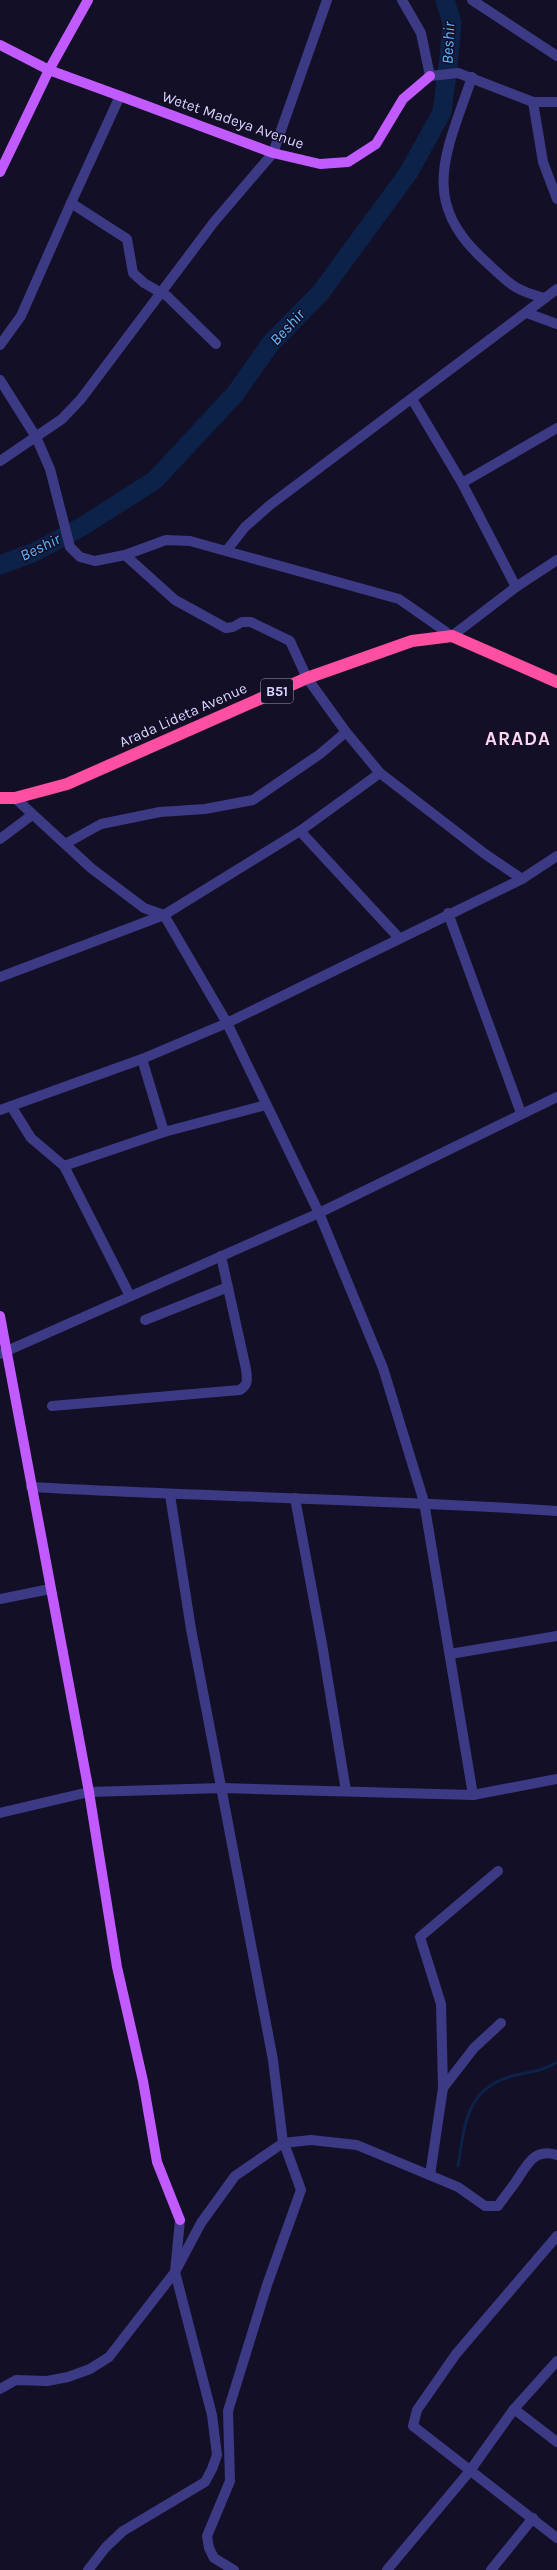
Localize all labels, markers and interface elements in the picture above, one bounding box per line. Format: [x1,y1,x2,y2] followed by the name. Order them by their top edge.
[437,21,459,65] water label: Beshir
[160,87,306,153] street label: Wetet Madeya Avenue
[266,305,309,349] water label: Beshir
[17,529,64,565] water label: Beshir
[116,679,250,751] street label: Arada Lideta Avenue
[261,679,293,703] road number: B51
[485,728,551,750] district label: ARADA

